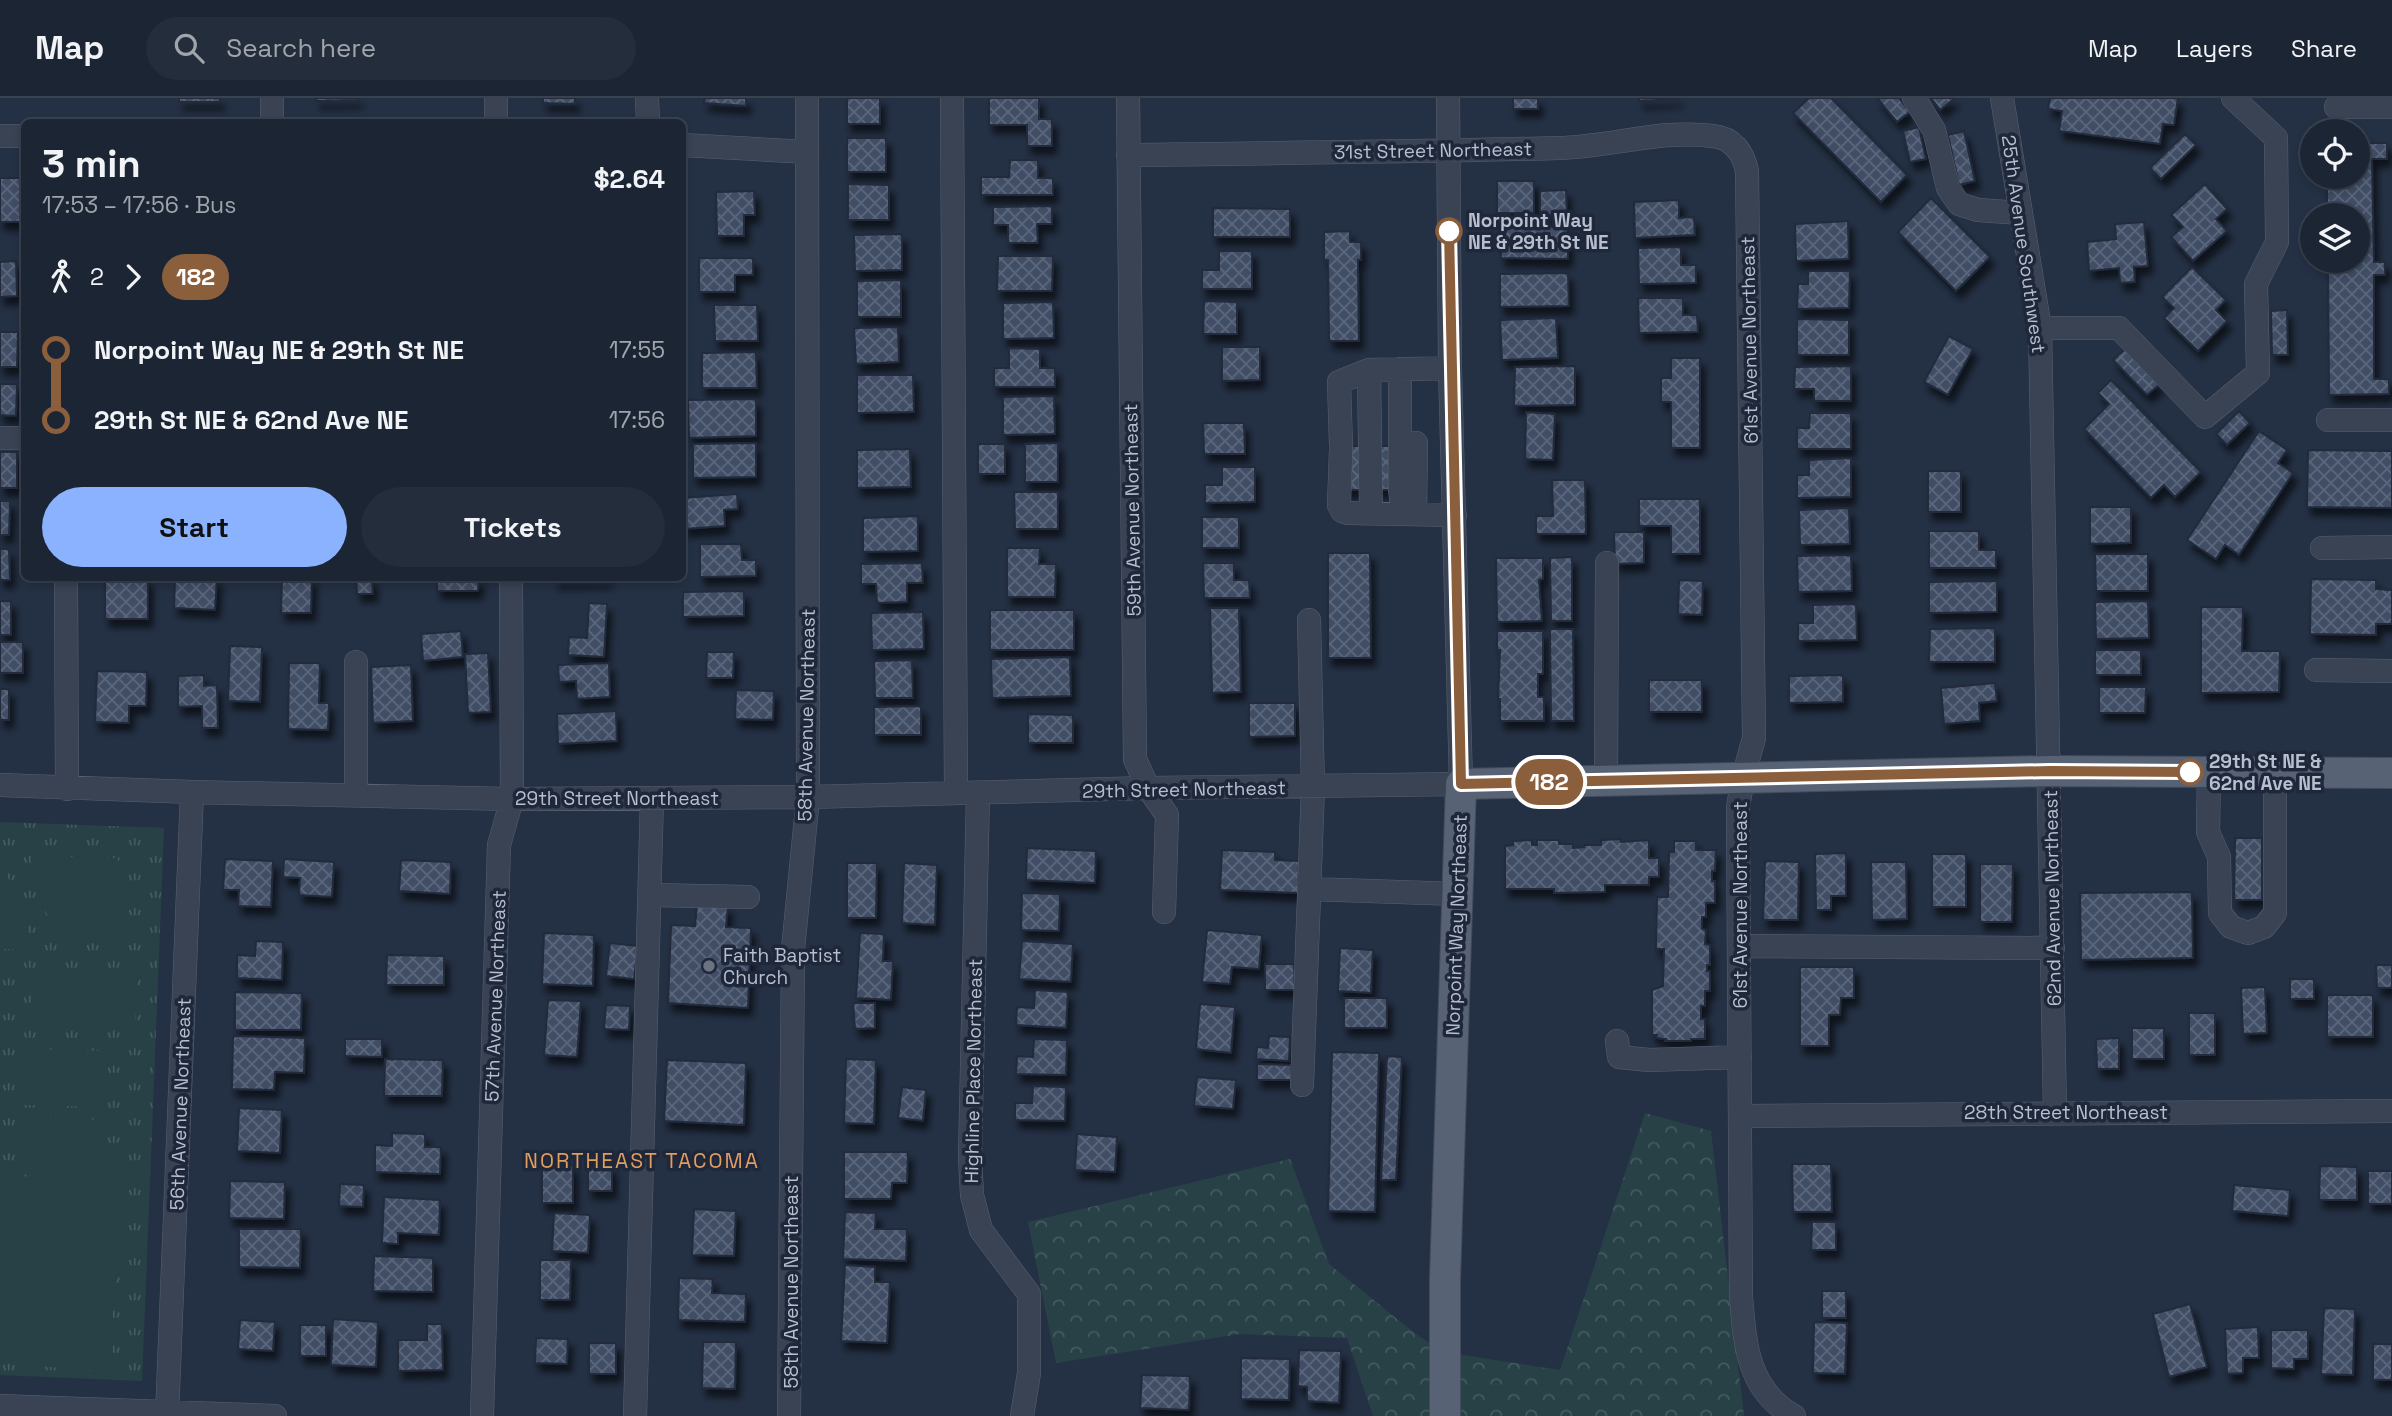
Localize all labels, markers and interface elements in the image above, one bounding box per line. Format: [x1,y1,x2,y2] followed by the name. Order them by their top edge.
[146,17,636,80] search box
[35,27,104,69] text: Map
[170,29,208,67] icon: search
[226,31,376,65] text: Search here
[2088,33,2138,64] text: Map
[2176,33,2253,64] text: Layers
[2291,33,2357,64] text: Share
[2300,119,2370,273] map controls
[2300,119,2370,189] button: locate
[1996,133,2051,355] street label: 25th Avenue Southwest
[1334,136,1532,165] street label: 31st Street Northeast
[42,140,141,188] text: 3 min
[594,162,665,196] text: $2.64
[42,190,236,220] text: 17:53 – 17:56 · Bus
[2300,203,2370,273] button: layers
[1468,208,1609,255] place label: Norpoint Way NE & 29th St NE
[1436,218,1462,244] marker: Norpoint Way NE & 29th St NE
[1735,236,1764,444] street label: 61st Avenue Northeast
[42,258,80,296] icon: walk
[114,258,152,296] icon: forward
[176,261,215,292] text: 182
[90,262,104,292] text: 2
[94,333,464,367] text: Norpoint Way NE & 29th St NE
[609,335,665,365] text: 17:55
[94,403,408,437] text: 29th St NE & 62nd Ave NE
[1118,404,1147,616] street label: 59th Avenue Northeast
[609,405,665,435] text: 17:56
[42,487,347,567] button: Start
[361,487,665,567] button: Tickets
[792,608,821,822] street label: 58th Avenue Northeast
[2209,749,2321,796] place label: 29th St NE & 62nd Ave NE
[1509,759,1589,805] line badge: 182
[2177,759,2203,785] marker: 29th St NE & 62nd Ave NE
[1529,766,1569,797] text: 182
[1082,775,1286,804] street label: 29th Street Northeast
[515,786,719,811] street label: 29th Street Northeast
[2038,790,2067,1006] street label: 62nd Avenue Northeast
[1728,801,1753,1009] street label: 61st Avenue Northeast
[1440,814,1473,1036] street label: Norpoint Way Northeast
[479,890,512,1102] street label: 57th Avenue Northeast
[723,943,841,990] place label: Faith Baptist Church
[701,958,717,974] marker: Faith Baptist Church
[959,958,988,1184] street label: Highline Place Northeast
[164,997,197,1211] street label: 56th Avenue Northeast
[1964,1100,2168,1125] street label: 28th Street Northeast
[524,1147,760,1174] district label: NORTHEAST TACOMA
[779,1176,804,1388] street label: 58th Avenue Northeast

